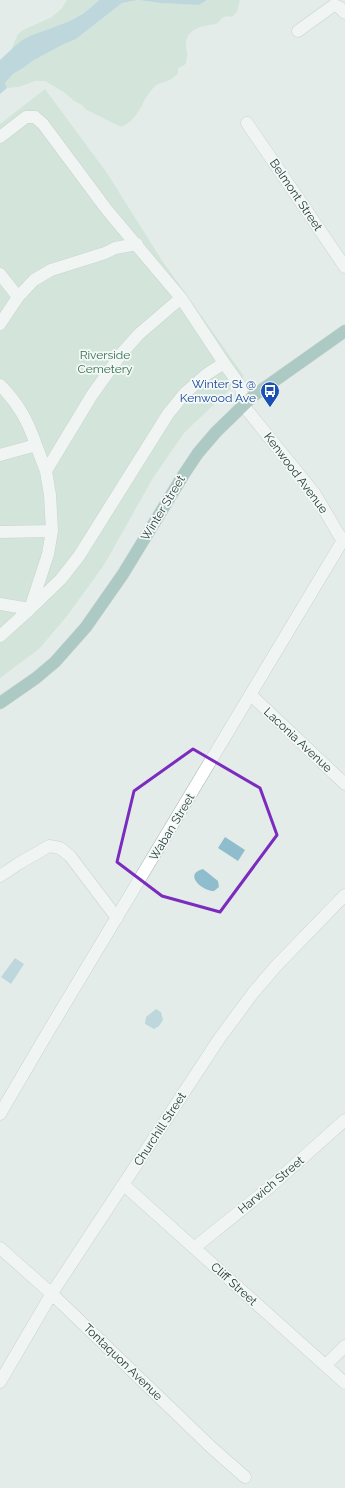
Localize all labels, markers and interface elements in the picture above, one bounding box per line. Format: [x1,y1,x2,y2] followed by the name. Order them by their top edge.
[267,156,325,234] street label: Belmont Street
[78,348,133,376] park label: Riverside Cemetery
[180,377,256,405] place label: Winter St @ Kenwood Ave
[259,380,281,408] bus stop icon: Winter St @ Kenwood Ave
[261,430,331,516] street label: Kenwood Avenue
[138,473,188,543] street label: Winter Street
[261,705,335,775] street label: Laconia Avenue
[146,791,198,863] street label: Waban Street
[131,1090,189,1168] street label: Churchill Street
[235,1153,307,1217] street label: Harwich Street
[208,1260,260,1308] street label: Cliff Street
[81,1321,165,1403] street label: Tontaquon Avenue

